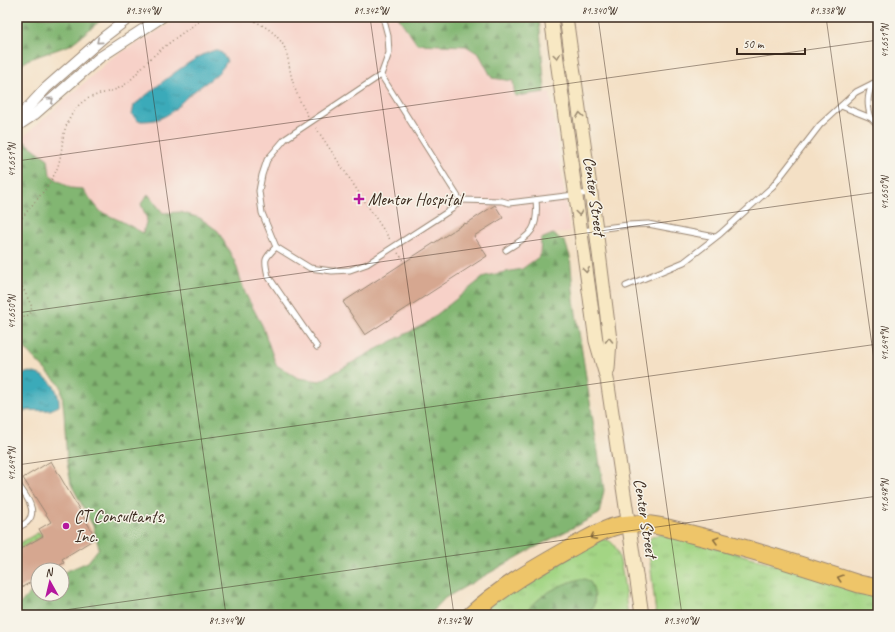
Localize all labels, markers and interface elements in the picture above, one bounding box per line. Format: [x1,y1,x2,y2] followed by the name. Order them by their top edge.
[126,4,162,17] text: 81.344°W
[354,4,390,17] text: 81.342°W
[582,4,618,17] text: 81.340°W
[810,4,846,17] text: 81.338°W
[878,22,891,58] text: 41.651°N
[737,30,805,56] scale bar
[743,36,765,52] text: 50 m
[96,37,104,44] one-way arrow
[552,53,561,59] one-way arrow
[46,97,54,104] one-way arrow
[576,112,585,118] one-way arrow
[5,141,18,177] text: 41.651°N
[579,155,611,239] street label: Center Street
[878,174,891,210] text: 41.650°N
[368,189,465,210] place label: Mentor Hospital
[353,193,365,205] marker: Mentor Hospital
[574,210,583,216] one-way arrow
[582,267,591,273] one-way arrow
[5,293,18,329] text: 41.650°N
[878,325,891,361] text: 41.649°N
[605,337,613,343] one-way arrow
[5,445,18,481] text: 41.649°N
[629,477,662,561] street label: Center Street
[878,477,891,513] text: 41.648°N
[74,506,166,547] place label: CT Consultants, Inc.
[61,521,71,531] marker: CT Consultants, Inc.
[590,532,597,539] one-way arrow
[713,536,720,545] one-way arrow
[30,562,70,602] north arrow
[44,564,55,580] text: N
[837,574,844,583] one-way arrow
[209,614,245,627] text: 81.344°W
[437,614,473,627] text: 81.342°W
[664,614,700,627] text: 81.340°W

